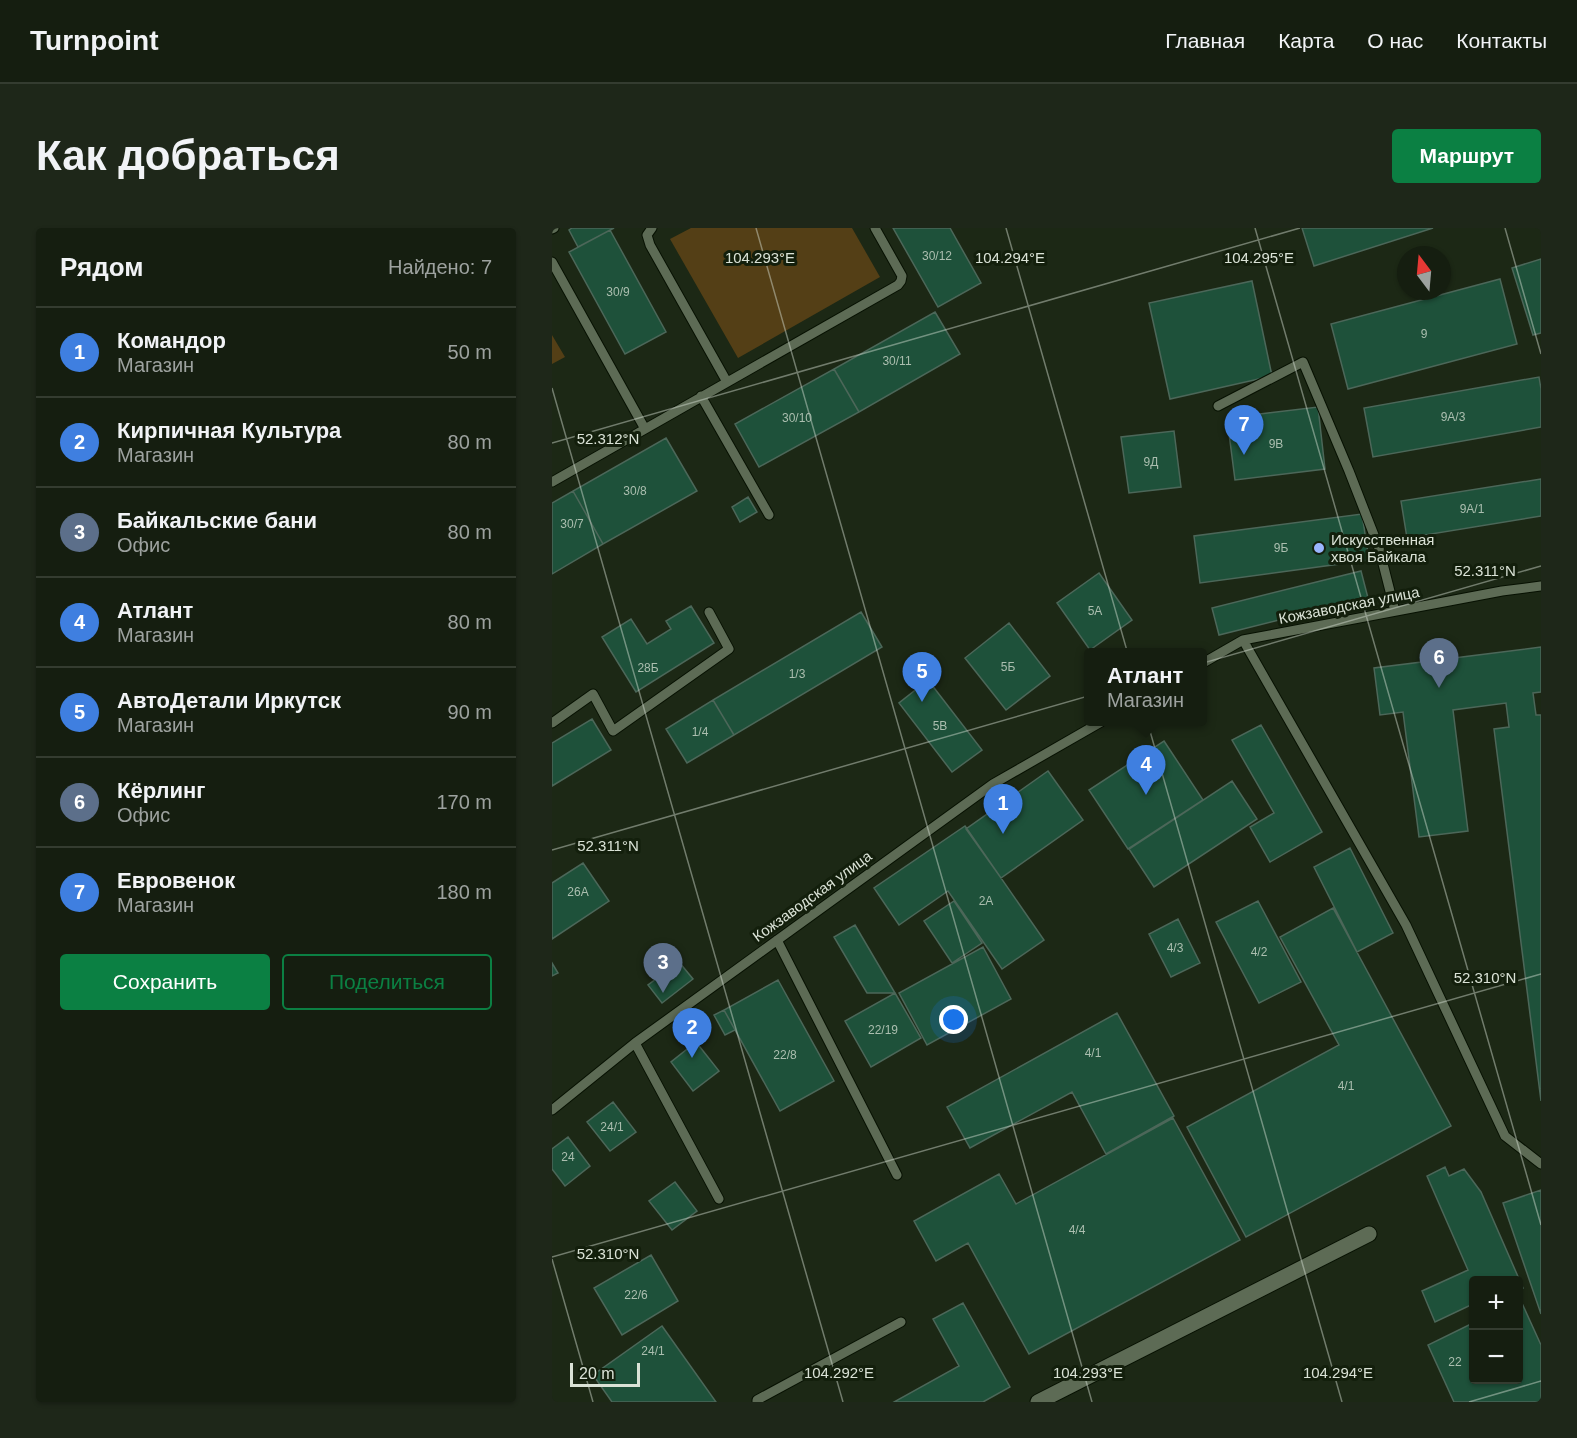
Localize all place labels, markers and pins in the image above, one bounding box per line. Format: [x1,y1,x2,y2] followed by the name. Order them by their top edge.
[1224,406,1264,455] pin: 7
[1331,531,1434,565] place label: Искусственная хвоя Байкала
[1312,541,1326,555] marker: Искусственная хвоя Байкала
[1420,638,1458,688] pin: 6
[902,652,941,702] pin: 5
[1126,746,1166,795] pin: 4
[984,784,1022,834] pin: 1
[644,944,682,993] pin: 3
[672,1008,712,1058] pin: 2

